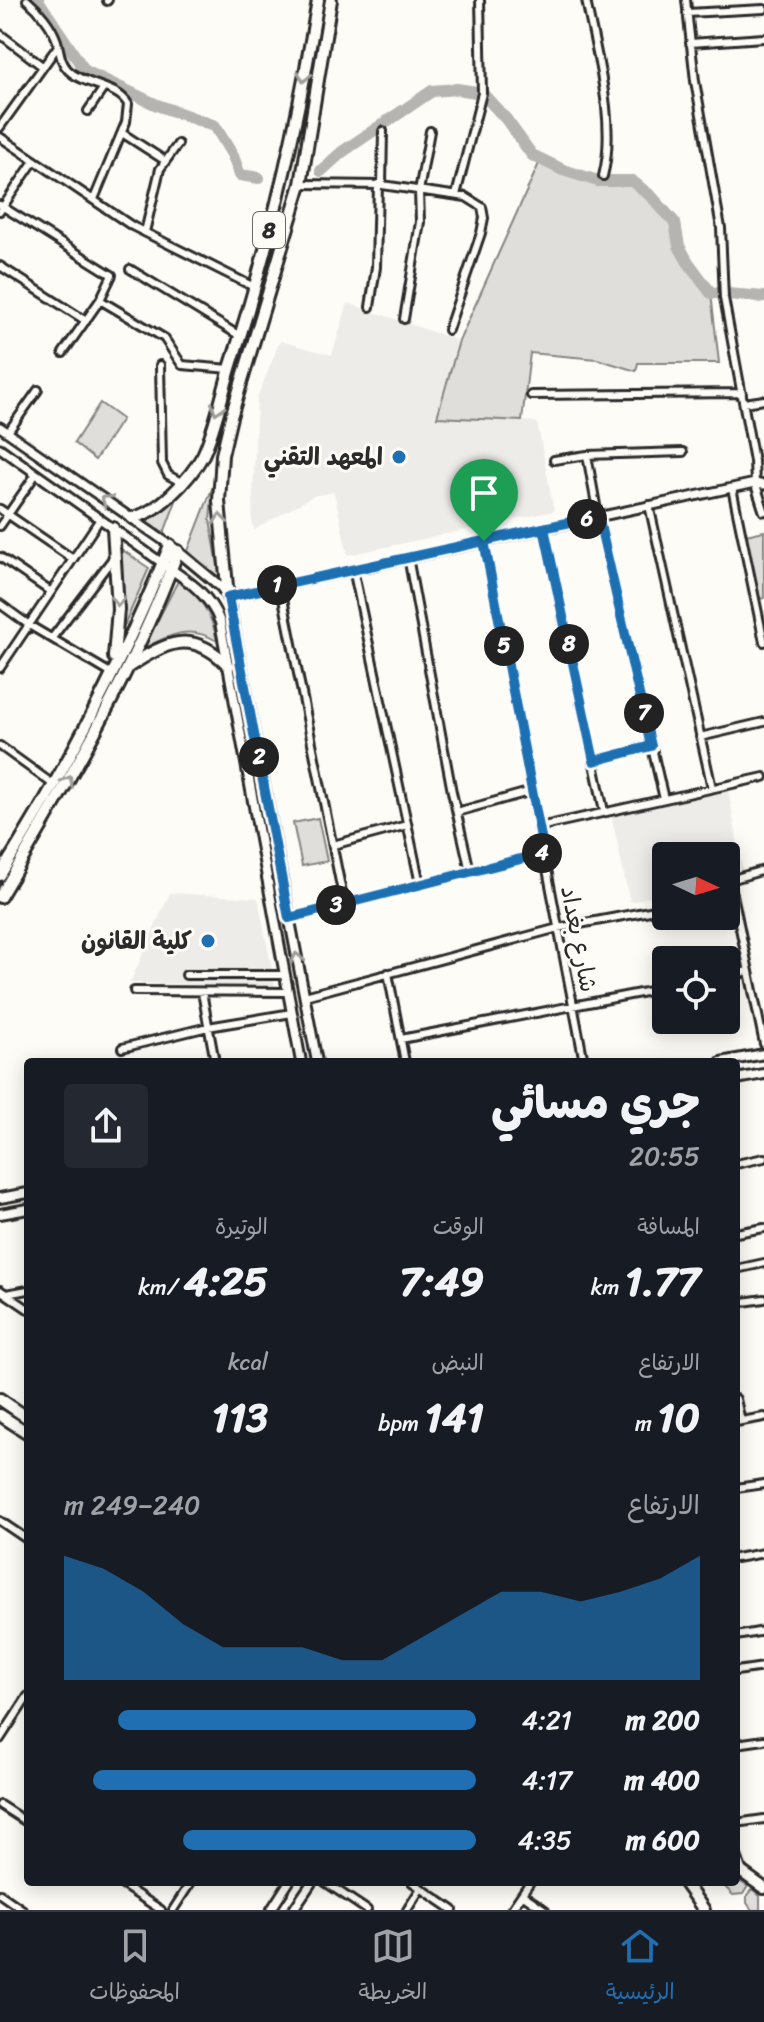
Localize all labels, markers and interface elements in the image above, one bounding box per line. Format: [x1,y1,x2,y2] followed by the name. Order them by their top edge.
[297,70,314,84] one-way arrow
[253,212,285,248] road number: 8
[210,402,226,416] one-way arrow
[264,436,383,478] place label: المعهد التقني
[390,448,408,466] marker: المعهد التقني
[450,459,518,541] pin
[462,471,506,515] icon: arrive
[100,495,114,510] one-way arrow
[567,499,607,539] pin: 6
[581,499,593,538] text: 6
[212,512,229,525] one-way arrow
[257,565,297,605] pin: 1
[272,565,282,604] text: 1
[109,595,126,608] one-way arrow
[549,624,589,664] pin: 8
[562,624,576,663] text: 8
[484,626,524,666] pin: 5
[497,626,511,665] text: 5
[624,693,664,733] pin: 7
[638,693,650,732] text: 7
[239,737,279,777] pin: 2
[253,737,265,776] text: 2
[59,775,74,790] one-way arrow
[522,833,562,873] pin: 4
[535,833,549,872] text: 4
[652,842,740,930] north arrow
[652,842,740,1034] map controls
[548,882,610,996] street label: شارع بغداد
[316,885,356,925] pin: 3
[330,885,342,924] text: 3
[81,920,192,962] place label: كلية القانون
[199,932,217,950] marker: كلية القانون
[652,946,740,1034] button: locate
[289,952,306,965] one-way arrow
[491,1064,700,1142] text: جري مسائي
[64,1084,148,1168] button: share
[629,1133,700,1179] text: 20:55
[215,1207,268,1246] text: الوتيرة
[433,1207,484,1246] text: الوقت
[637,1207,700,1246] text: المسافة
[183,1246,268,1317] text: 4:25
[400,1246,484,1317] text: 7:49
[625,1246,700,1317] text: 1.77
[138,1268,183,1307] text: /km
[591,1268,625,1307] text: km
[228,1343,268,1382] text: kcal
[431,1343,484,1382] text: النبض
[638,1343,700,1382] text: الارتفاع
[212,1382,268,1453] text: 113
[425,1382,484,1453] text: 141
[658,1382,700,1453] text: 10
[378,1404,425,1443] text: bpm
[635,1404,658,1443] text: m
[64,1482,200,1528] text: 240–249 m
[627,1482,700,1528] text: الارتفاع
[522,1697,572,1743] text: 4:21
[625,1697,700,1743] text: 200 m
[522,1757,572,1803] text: 4:17
[624,1757,700,1803] text: 400 m
[518,1817,572,1863] text: 4:35
[626,1817,700,1863] text: 600 m
[89,1924,180,2011] tab: المحفوظات
[358,1924,427,2011] tab: الخريطة
[606,1924,675,2011] tab: الرئيسية

